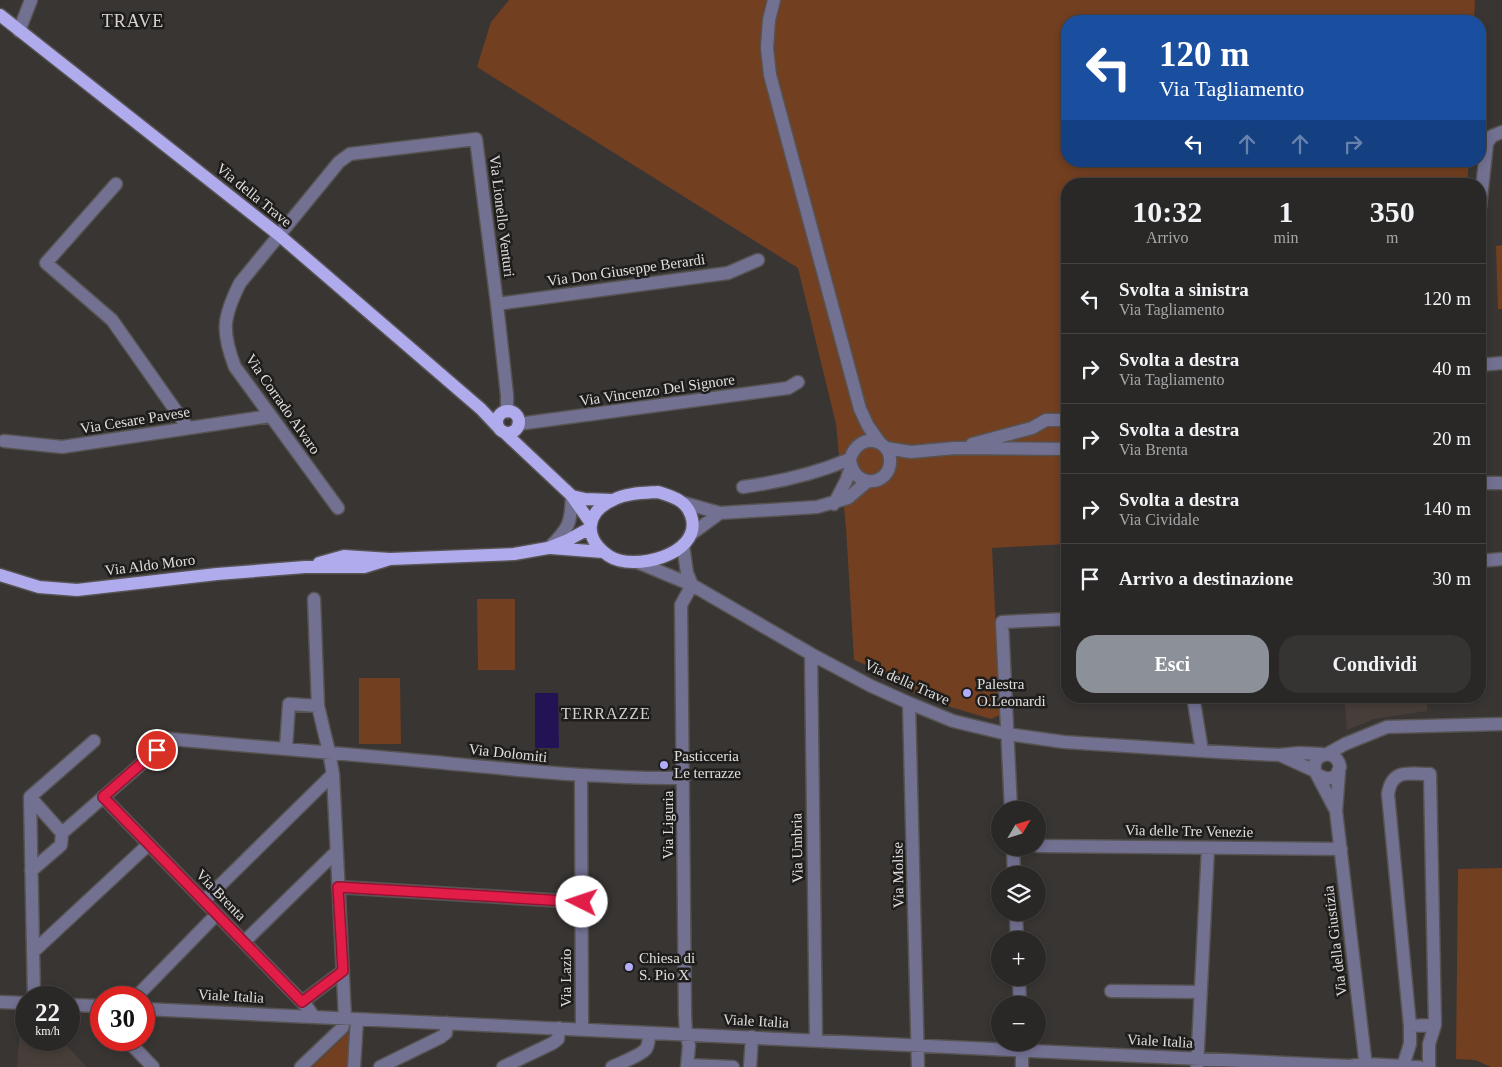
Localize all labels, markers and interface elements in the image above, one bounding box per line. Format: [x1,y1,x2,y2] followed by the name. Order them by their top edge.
[102,11,164,31] district label: TRAVE
[1076,35,1141,100] icon: left
[1159,35,1249,74] text: 120 m
[1159,76,1304,101] text: Via Tagliamento
[1180,130,1208,158] icon: left
[1233,130,1261,158] icon: ahead
[1286,130,1314,158] icon: ahead
[1339,130,1367,158] icon: right
[487,154,517,278] street label: Via Lionello Venturi
[213,160,295,230] street label: Via della Trave
[1132,195,1202,228] text: 10:32
[1278,195,1293,228] text: 1
[1370,195,1415,228] text: 350
[1146,229,1189,246] text: Arrivo
[1274,229,1298,246] text: min
[1386,229,1398,246] text: m
[546,251,706,289] street label: Via Don Giuseppe Berardi
[1119,279,1249,300] text: Svolta a sinistra
[1076,285,1104,313] icon: left
[1423,288,1471,309] text: 120 m
[1119,301,1225,318] text: Via Tagliamento
[1119,349,1239,370] text: Svolta a destra
[243,351,323,457] street label: Via Corrado Alvaro
[1076,355,1104,383] icon: right
[1432,358,1471,379] text: 40 m
[578,371,736,409] street label: Via Vincenzo Del Signore
[1119,371,1225,388] text: Via Tagliamento
[79,403,191,437] street label: Via Cesare Pavese
[1119,419,1239,440] text: Svolta a destra
[1076,425,1104,453] icon: right
[1432,428,1471,449] text: 20 m
[1119,441,1188,458] text: Via Brenta
[1119,489,1239,510] text: Svolta a destra
[1076,495,1104,523] icon: right
[1423,498,1471,519] text: 140 m
[1119,511,1199,528] text: Via Cividale
[104,552,196,578] street label: Via Aldo Moro
[1076,565,1104,593] icon: arrive
[1119,568,1293,589] text: Arrivo a destinazione
[1432,568,1471,589] text: 30 m
[1076,635,1269,693] button: Esci
[1279,635,1471,693] button: Condividi
[862,656,952,708] street label: Via della Trave
[977,676,1046,709] place label: Palestra O.Leonardi
[961,687,973,699] marker: Palestra O.Leonardi
[561,705,651,722] district label: TERRAZZE
[136,729,178,771] pin
[143,736,171,764] icon: arrive
[468,741,548,765] street label: Via Dolomiti
[674,748,741,781] place label: Pasticceria Le terrazze
[658,759,670,771] marker: Pasticceria Le terrazze
[660,790,676,859] street label: Via Liguria
[991,801,1046,856] north arrow
[991,801,1046,1051] map controls
[788,812,806,883] street label: Via Umbria
[1125,822,1254,840] street label: Via delle Tre Venezie
[889,841,907,908] street label: Via Molise
[193,866,249,924] street label: Via Brenta
[991,866,1046,921] button: layers
[555,875,607,927] position arrow
[1320,884,1350,997] street label: Via della Giustizia
[991,931,1046,986] button: +
[558,949,574,1007] street label: Via Lazio
[639,950,695,983] place label: Chiesa di S. Pio X
[623,961,635,973] marker: Chiesa di S. Pio X
[90,986,155,1051] speed limit sign: 30
[198,986,265,1006] street label: Viale Italia
[991,996,1046,1051] button: −
[35,999,60,1026] text: 22
[723,1011,790,1031] street label: Viale Italia
[35,1024,60,1038] text: km/h
[1127,1031,1194,1051] street label: Viale Italia

